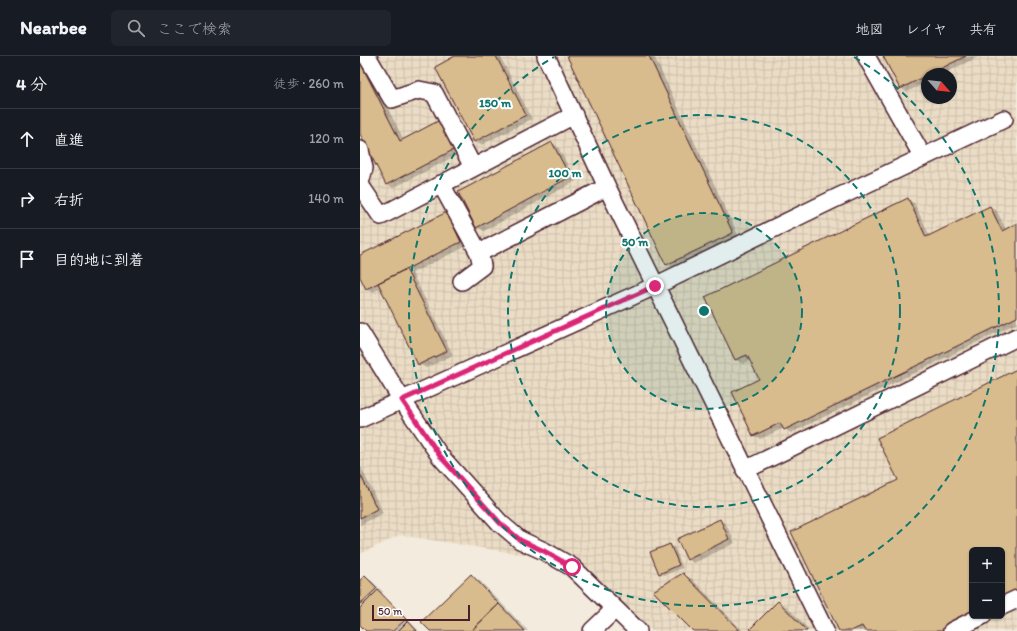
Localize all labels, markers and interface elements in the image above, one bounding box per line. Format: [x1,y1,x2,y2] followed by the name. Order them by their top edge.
[111,10,391,46] search box
[20,16,87,39] text: Nearbee
[125,17,147,39] icon: search
[157,20,232,38] text: ここで検索
[856,21,884,38] text: 地図
[906,21,947,38] text: レイヤ
[969,21,997,38] text: 共有
[921,68,957,104] north arrow
[16,74,47,94] text: 4 分
[273,76,344,91] text: 徒歩 · 260 m
[479,96,512,110] text: 150 m
[16,128,38,150] icon: ahead
[54,131,84,149] text: 直進
[309,131,344,146] text: 120 m
[548,166,582,180] text: 100 m
[16,188,38,210] icon: right
[54,191,84,209] text: 右折
[308,191,344,206] text: 140 m
[622,235,649,249] text: 50 m
[16,248,38,270] icon: arrive
[54,251,144,269] text: 目的地に到着
[646,277,664,295] route end
[697,304,711,318] centre of rings
[969,547,1005,619] map controls
[969,547,1005,583] button: +
[563,558,581,576] route start
[969,583,1005,619] button: −
[372,603,470,622] scale bar
[378,605,402,618] text: 50 m

